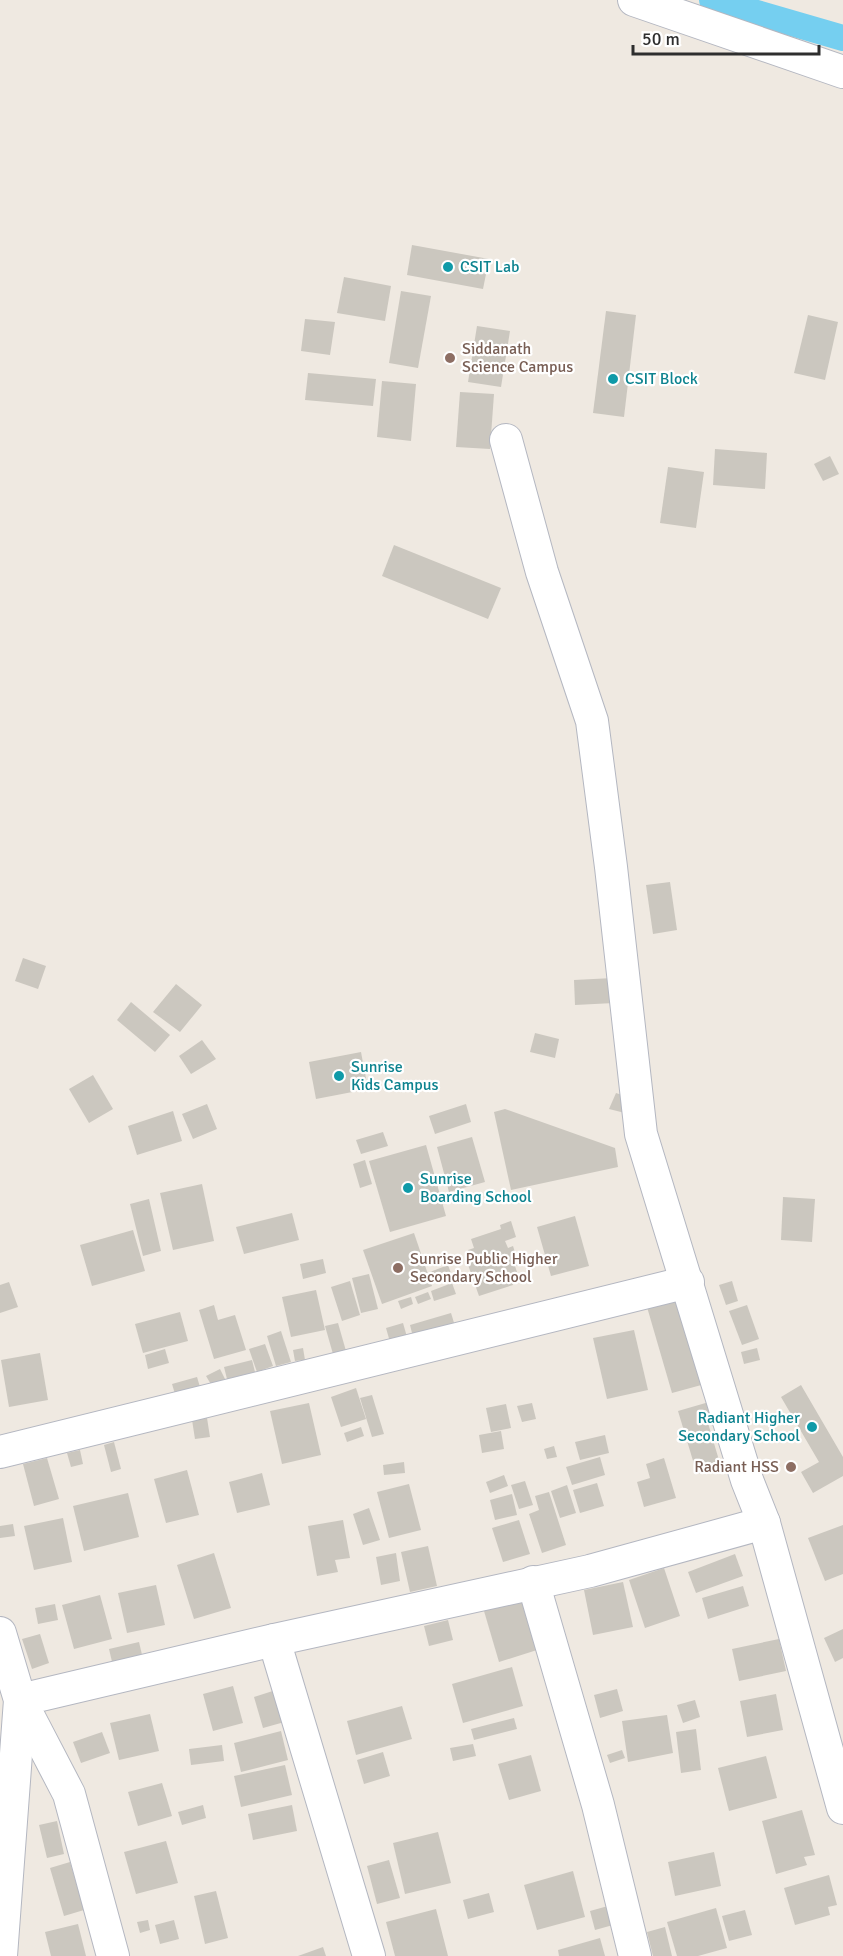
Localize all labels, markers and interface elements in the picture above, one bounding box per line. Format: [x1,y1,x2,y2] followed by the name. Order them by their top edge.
[633,18,819,56] scale bar
[642,28,680,50] text: 50 m
[460,257,519,277] place label: CSIT Lab
[441,260,455,274] marker: CSIT Lab
[462,339,573,377] place label: Siddanath Science Campus
[443,351,457,365] marker: Siddanath Science Campus
[625,369,698,389] place label: CSIT Block
[606,372,620,386] marker: CSIT Block
[351,1057,439,1095] place label: Sunrise Kids Campus
[332,1069,346,1083] marker: Sunrise Kids Campus
[420,1169,532,1207] place label: Sunrise Boarding School
[401,1181,415,1195] marker: Sunrise Boarding School
[410,1249,558,1287] place label: Sunrise Public Higher Secondary School
[391,1261,405,1275] marker: Sunrise Public Higher Secondary School
[678,1408,800,1446] place label: Radiant Higher Secondary School
[805,1420,819,1434] marker: Radiant Higher Secondary School
[694,1457,779,1477] place label: Radiant HSS
[784,1460,798,1474] marker: Radiant HSS

